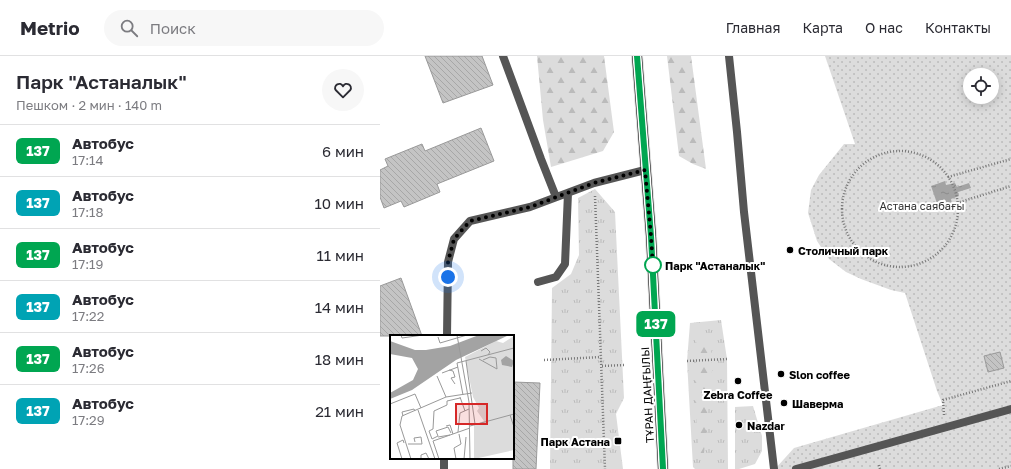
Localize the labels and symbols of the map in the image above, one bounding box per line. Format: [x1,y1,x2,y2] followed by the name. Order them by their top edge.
[879,199,965,212] park label: Астана саябағы
[798,244,889,257] place label: Столичный парк
[785,245,795,255] marker: Столичный парк
[644,256,662,274] marker: Парк "Астаналык"
[665,259,765,272] place label: Парк "Астаналык"
[438,267,458,287] your location
[633,311,679,337] line badge: 137
[390,335,514,459] inset map
[638,347,656,443] street label: ТҰРАН ДАҢҒЫЛЫ
[789,368,851,381] place label: Slon coffee
[776,369,786,379] marker: Slon coffee
[733,376,743,386] marker: Zebra Coffee
[704,388,773,401] place label: Zebra Coffee
[792,397,843,410] place label: Шаверма
[779,398,789,408] marker: Шаверма
[747,419,785,432] place label: Nazdar
[734,420,744,430] marker: Nazdar
[541,435,610,448] place label: Парк Астана
[613,436,623,446] marker: Парк Астана

